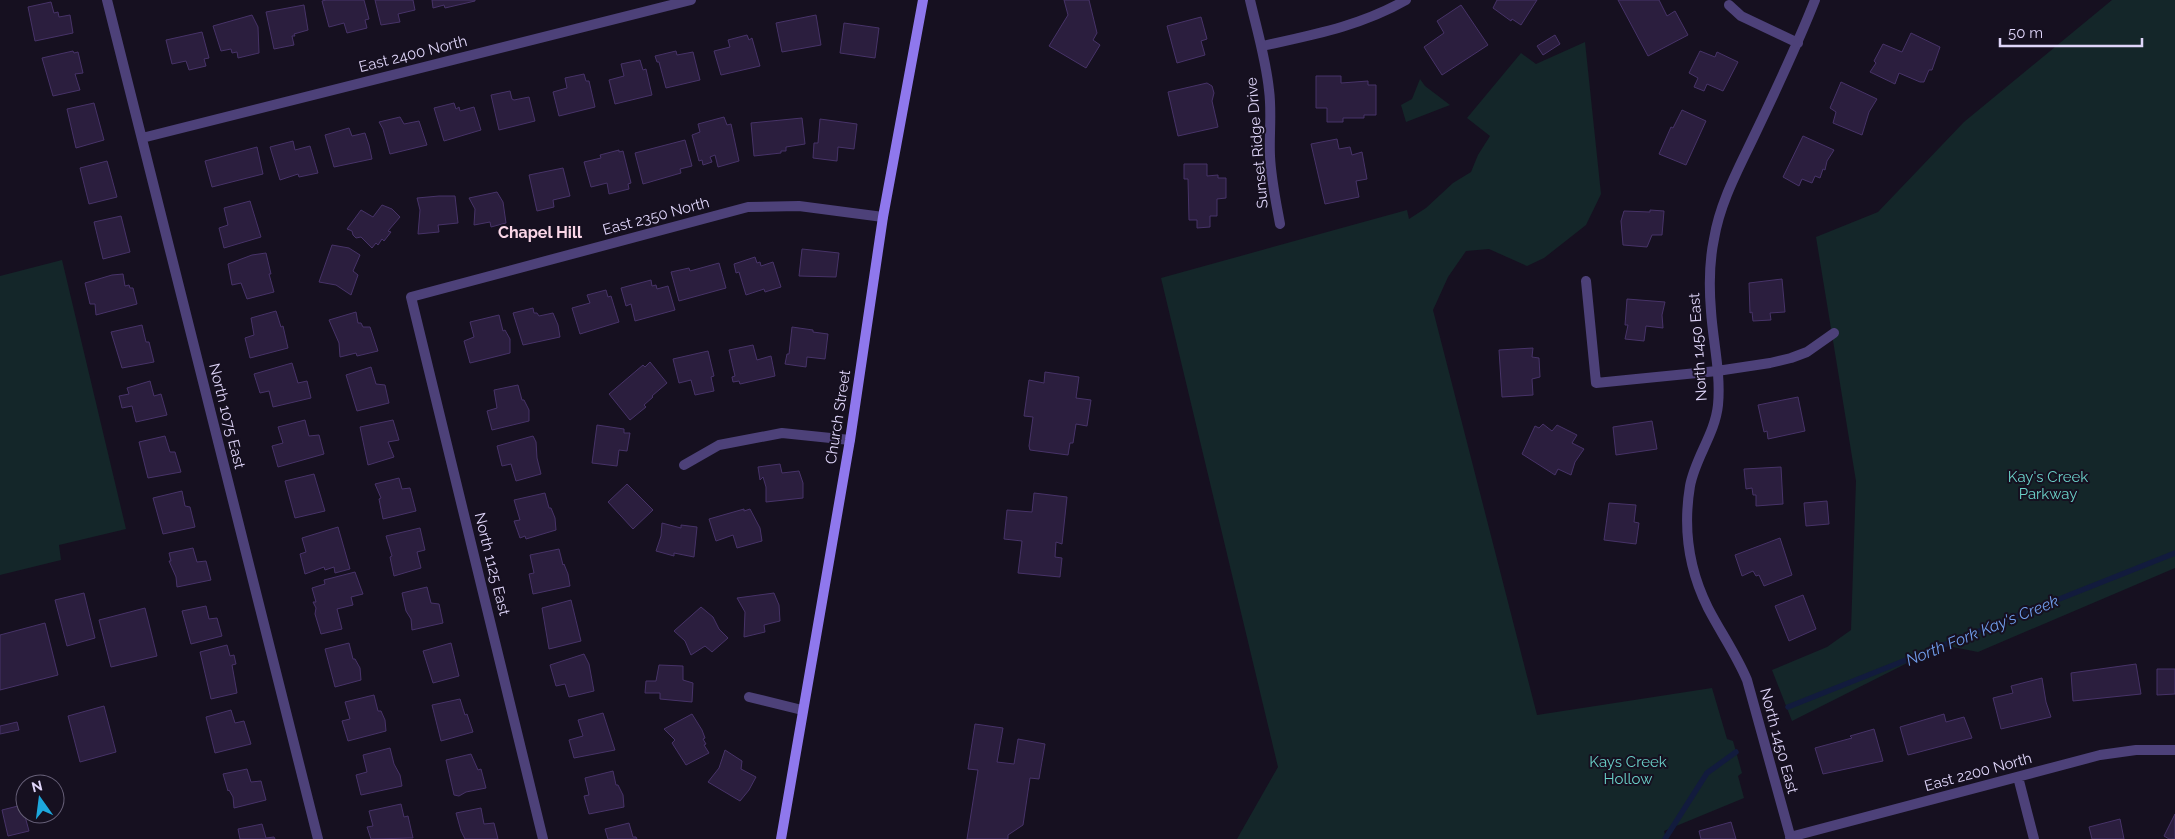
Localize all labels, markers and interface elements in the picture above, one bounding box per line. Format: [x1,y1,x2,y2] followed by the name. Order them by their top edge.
[2000,15,2142,47] scale bar
[2008,24,2043,42] text: 50 m
[357,32,469,76] street label: East 2400 North
[1242,76,1272,209] street label: Sunset Ridge Drive
[601,193,711,239] street label: East 2350 North
[498,223,583,242] district label: Chapel Hill
[1685,292,1711,402] street label: North 1450 East
[205,361,249,471] street label: North 1075 East
[822,368,854,466] street label: Church Street
[2008,468,2088,503] park label: Kay's Creek Parkway
[471,511,513,617] street label: North 1125 East
[1903,591,2062,670] water label: North Fork Kay's Creek
[1756,686,1802,796] street label: North 1450 East
[1922,749,2034,795] street label: East 2200 North
[1589,753,1667,788] park label: Kays Creek Hollow
[15,774,65,824] north arrow
[30,777,44,795] text: N

